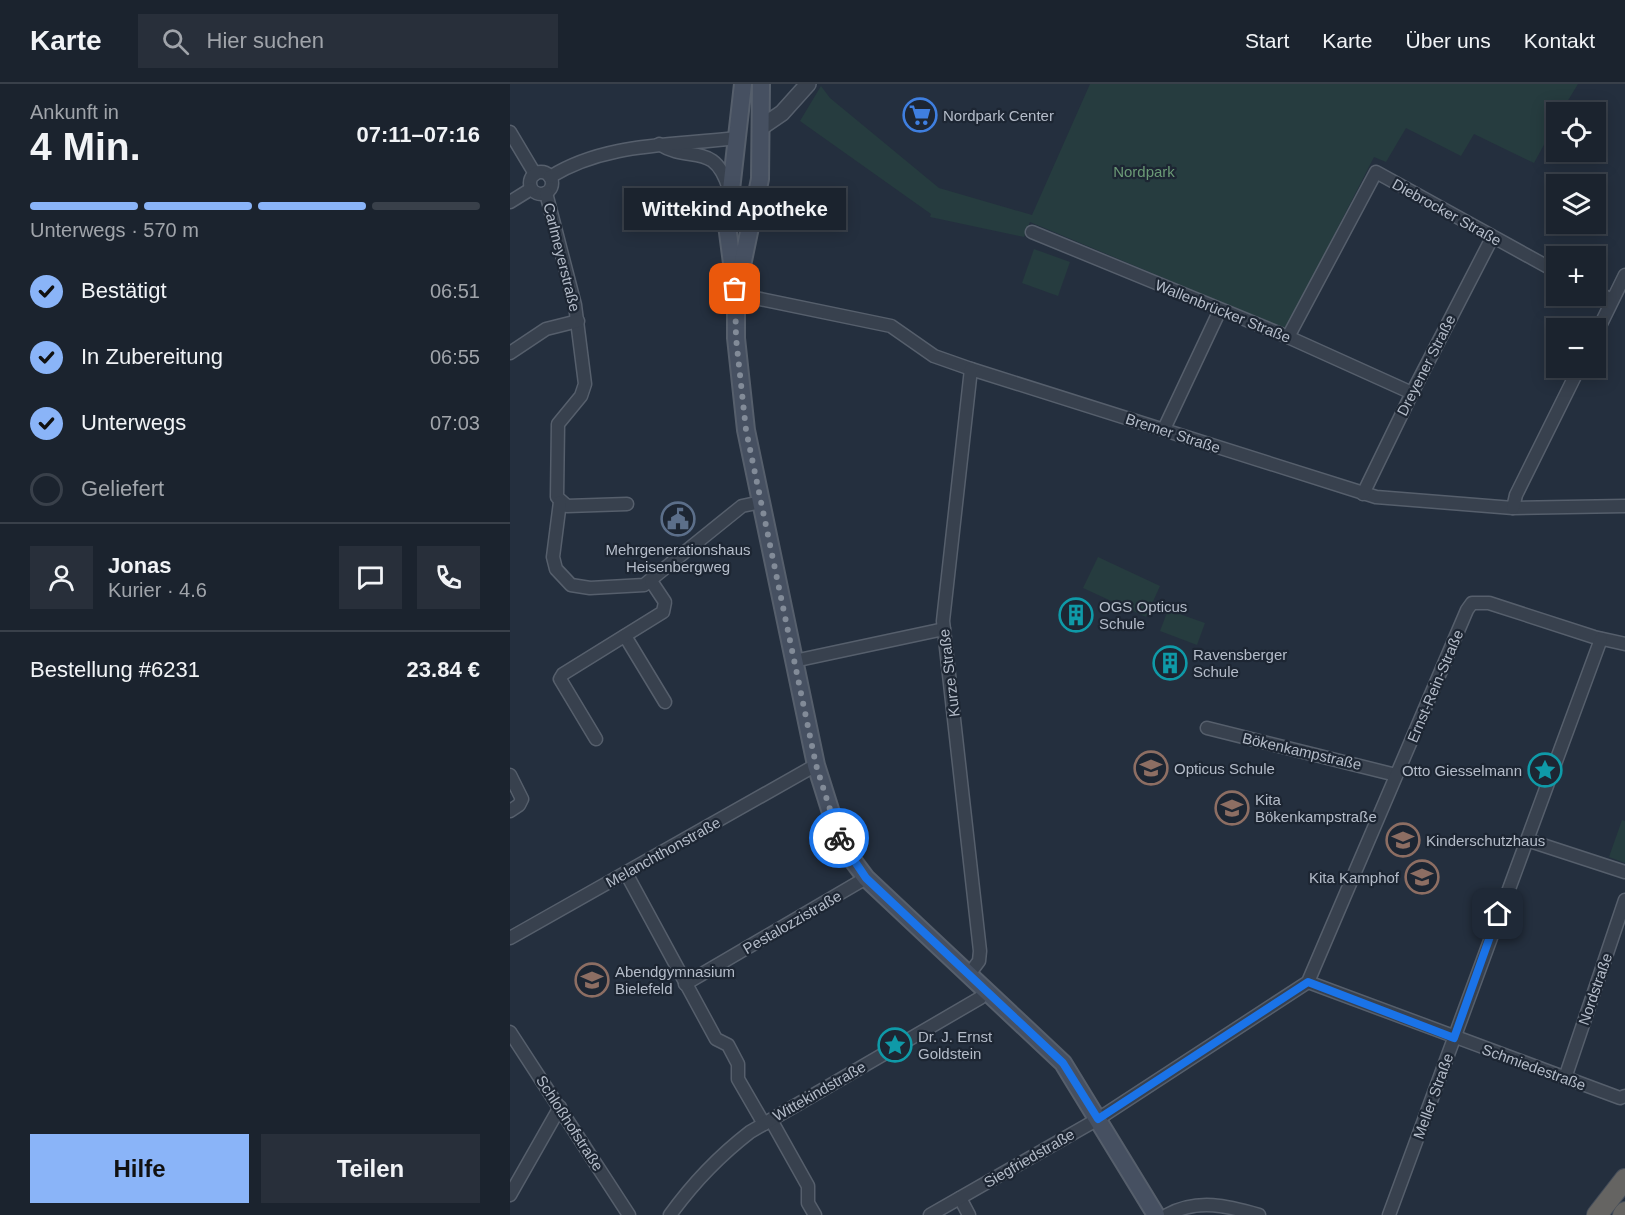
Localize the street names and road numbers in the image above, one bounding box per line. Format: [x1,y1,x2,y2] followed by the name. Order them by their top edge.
[1390,175,1504,249] street label: Diebrocker Straße
[540,201,584,313] street label: Carlmeyerstraße
[1153,276,1293,346] street label: Wallenbrücker Straße
[1393,312,1459,418] street label: Dreyener Straße
[1124,410,1222,456] street label: Bremer Straße
[1404,627,1466,745] street label: Ernst-Rein-Straße
[935,628,963,718] street label: Kurze Straße
[1241,729,1363,773] street label: Bökenkampstraße
[603,813,723,891] street label: Melanchthonstraße
[740,887,844,957] street label: Pestalozzistraße
[1575,951,1615,1027] street label: Nordstraße
[1480,1040,1588,1094] street label: Schmiedestraße
[1410,1051,1456,1141] street label: Meller Straße
[770,1058,868,1124] street label: Wittekindstraße
[533,1072,607,1174] street label: Schloßhofstraße
[981,1125,1077,1191] street label: Siegfriedstraße

